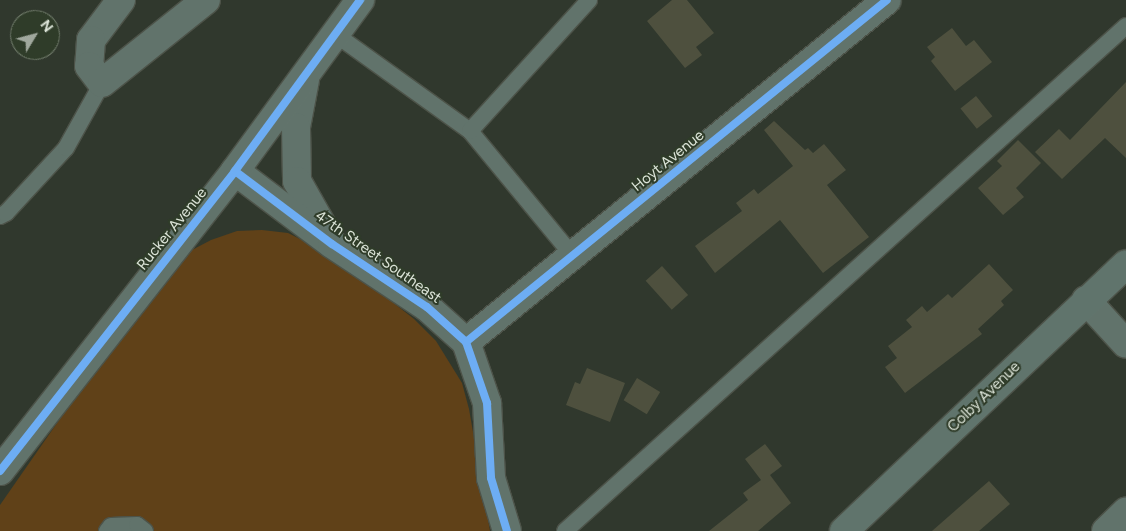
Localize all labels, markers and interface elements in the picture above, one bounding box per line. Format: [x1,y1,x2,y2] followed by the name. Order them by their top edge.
[10,10,60,60] north arrow
[37,17,57,36] text: N
[628,126,708,196] street label: Hoyt Avenue
[133,184,211,274] street label: Rucker Avenue
[312,207,444,307] street label: 47th Street Southeast
[944,358,1024,436] street label: Colby Avenue

